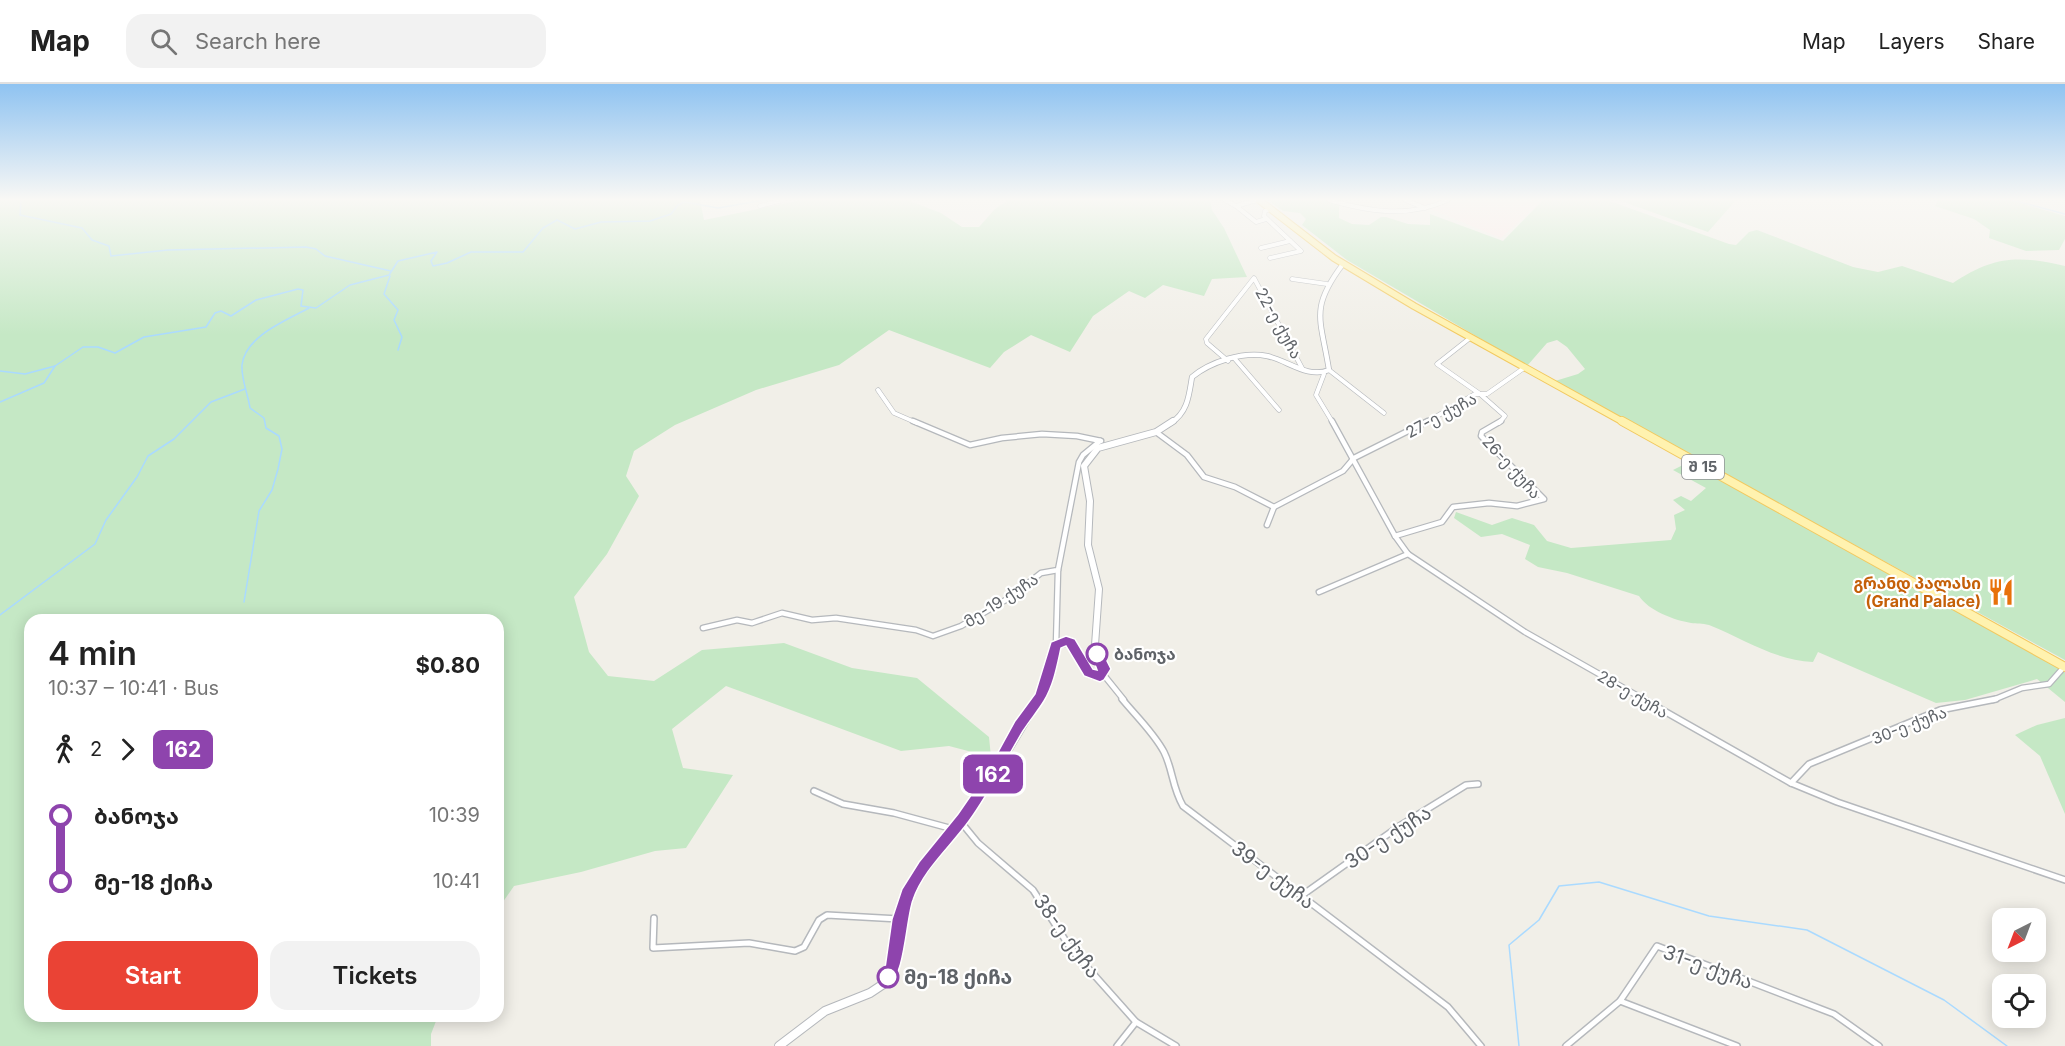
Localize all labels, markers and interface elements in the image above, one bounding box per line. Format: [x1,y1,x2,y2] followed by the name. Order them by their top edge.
[126,14,546,68] search box
[30,24,90,58] text: Map
[147,25,180,58] icon: search
[195,28,321,54] text: Search here
[1802,29,1846,54] text: Map
[1879,29,1945,54] text: Layers
[1978,29,2035,54] text: Share
[1251,284,1307,362] street label: 22-ე ქუჩა
[1402,388,1480,442] street label: 27-ე ქუჩა
[1478,431,1546,503] street label: 26-ე ქუჩა
[1682,455,1724,479] road number: შ 15
[960,569,1042,631] street label: მე-19 ქუჩა
[1854,573,1981,611] place label: გრანდ პალასი (Grand Palace)
[1986,577,2016,607] restaurant icon: გრანდ პალასი (Grand Palace)
[48,633,137,673] text: 4 min
[1086,643,1108,665] marker: ბანოჯა
[1114,644,1176,664] place label: ბანოჯა
[416,652,480,678] text: $0.80
[1594,666,1672,722] street label: 28-ე ქუჩა
[48,676,219,700] text: 10:37 – 10:41 · Bus
[1869,702,1949,748] street label: 30-ე ქუჩა
[48,733,81,766] icon: walk
[111,733,144,766] icon: forward
[90,737,102,761] text: 2
[165,737,201,762] text: 162
[958,754,1028,794] line badge: 162
[975,762,1011,787] text: 162
[1340,800,1436,874] street label: 30-ე ქუჩა
[94,803,179,829] text: ბანოჯა
[429,803,480,827] text: 10:39
[1227,836,1319,914] street label: 39-ე ქუჩა
[94,869,213,895] text: მე-18 ქიჩა
[433,869,480,893] text: 10:41
[1028,889,1106,983] street label: 38-ე ქუჩა
[1992,908,2046,962] north arrow
[1992,908,2046,1028] map controls
[1660,940,1756,994] street label: 31-ე ქუჩა
[48,941,258,1010] button: Start
[270,941,480,1010] button: Tickets
[904,965,1012,989] place label: მე-18 ქიჩა
[877,966,899,988] marker: მე-18 ქიჩა
[1992,974,2046,1028] button: locate

